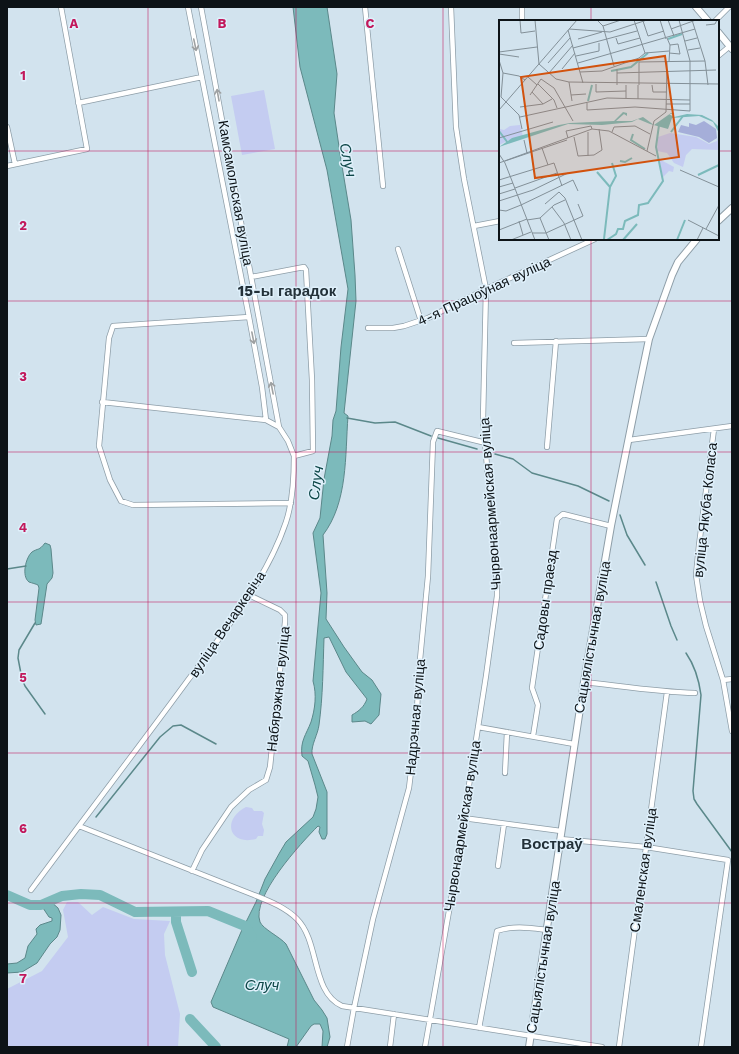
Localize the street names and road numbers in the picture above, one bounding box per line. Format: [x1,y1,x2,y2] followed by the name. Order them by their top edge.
[215,119,257,267] street label: Камсамольская вуліца
[415,253,553,329] street label: 4-я Працоўная вуліца
[476,417,504,591] street label: Чырвонаармейская вуліца
[690,441,720,578] street label: вуліца Якуба Коласа
[530,549,560,651] street label: Садовы праезд
[571,559,613,714] street label: Сацыялістычная вуліца
[185,568,269,680] street label: вуліца Вечаркевіча
[263,625,293,753] street label: Набярэжная вуліца
[402,658,428,776] street label: Надрэчная вуліца
[441,739,483,913] street label: Чырвонаармейская вуліца
[626,806,660,933] street label: Смаленская вуліца
[523,879,563,1035] street label: Сацыялістычная вуліца

